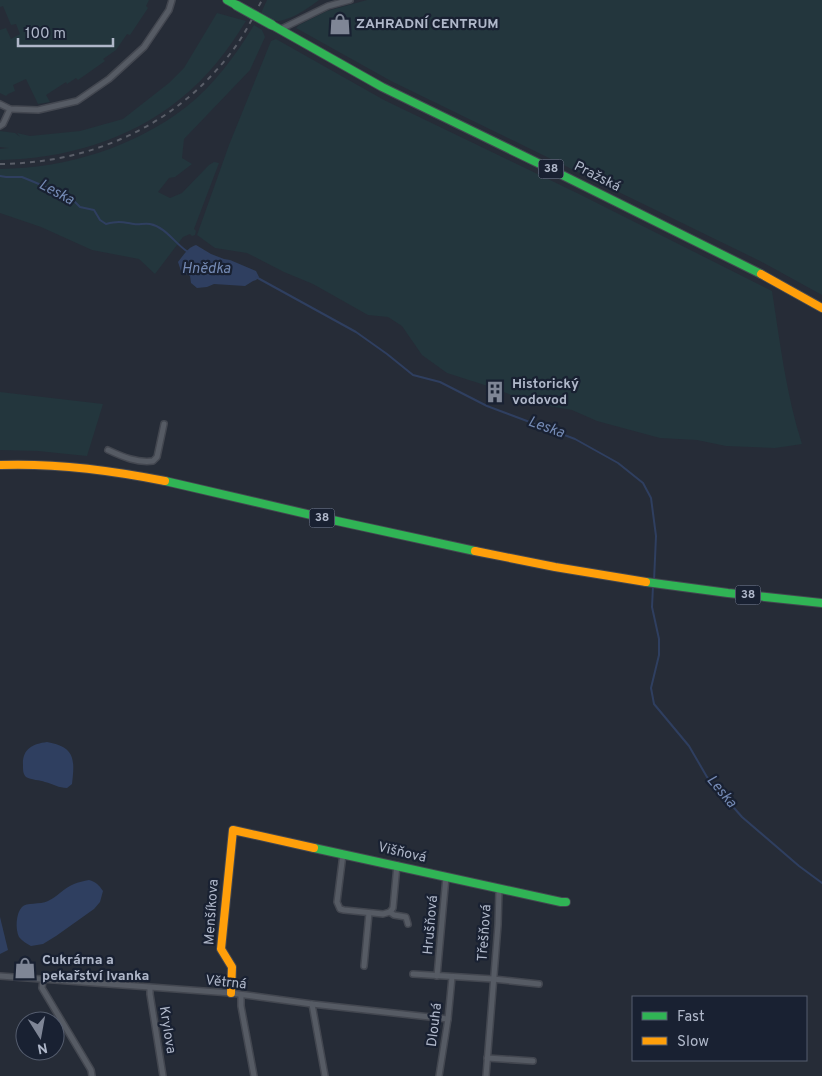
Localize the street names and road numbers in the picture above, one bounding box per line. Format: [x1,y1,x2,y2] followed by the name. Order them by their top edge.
[571,158,623,196] street label: Pražská
[538,160,564,178] road number: 38
[310,508,334,528] road number: 38
[736,586,760,604] road number: 38
[376,839,428,867] street label: Višňová
[201,879,223,945] street label: Menšíkova
[420,895,442,955] street label: Hrušňová
[475,904,495,962] street label: Třešňová
[205,972,247,994] street label: Větrná
[424,1002,446,1048] street label: Dlouhá
[155,1005,179,1055] street label: Krylova

